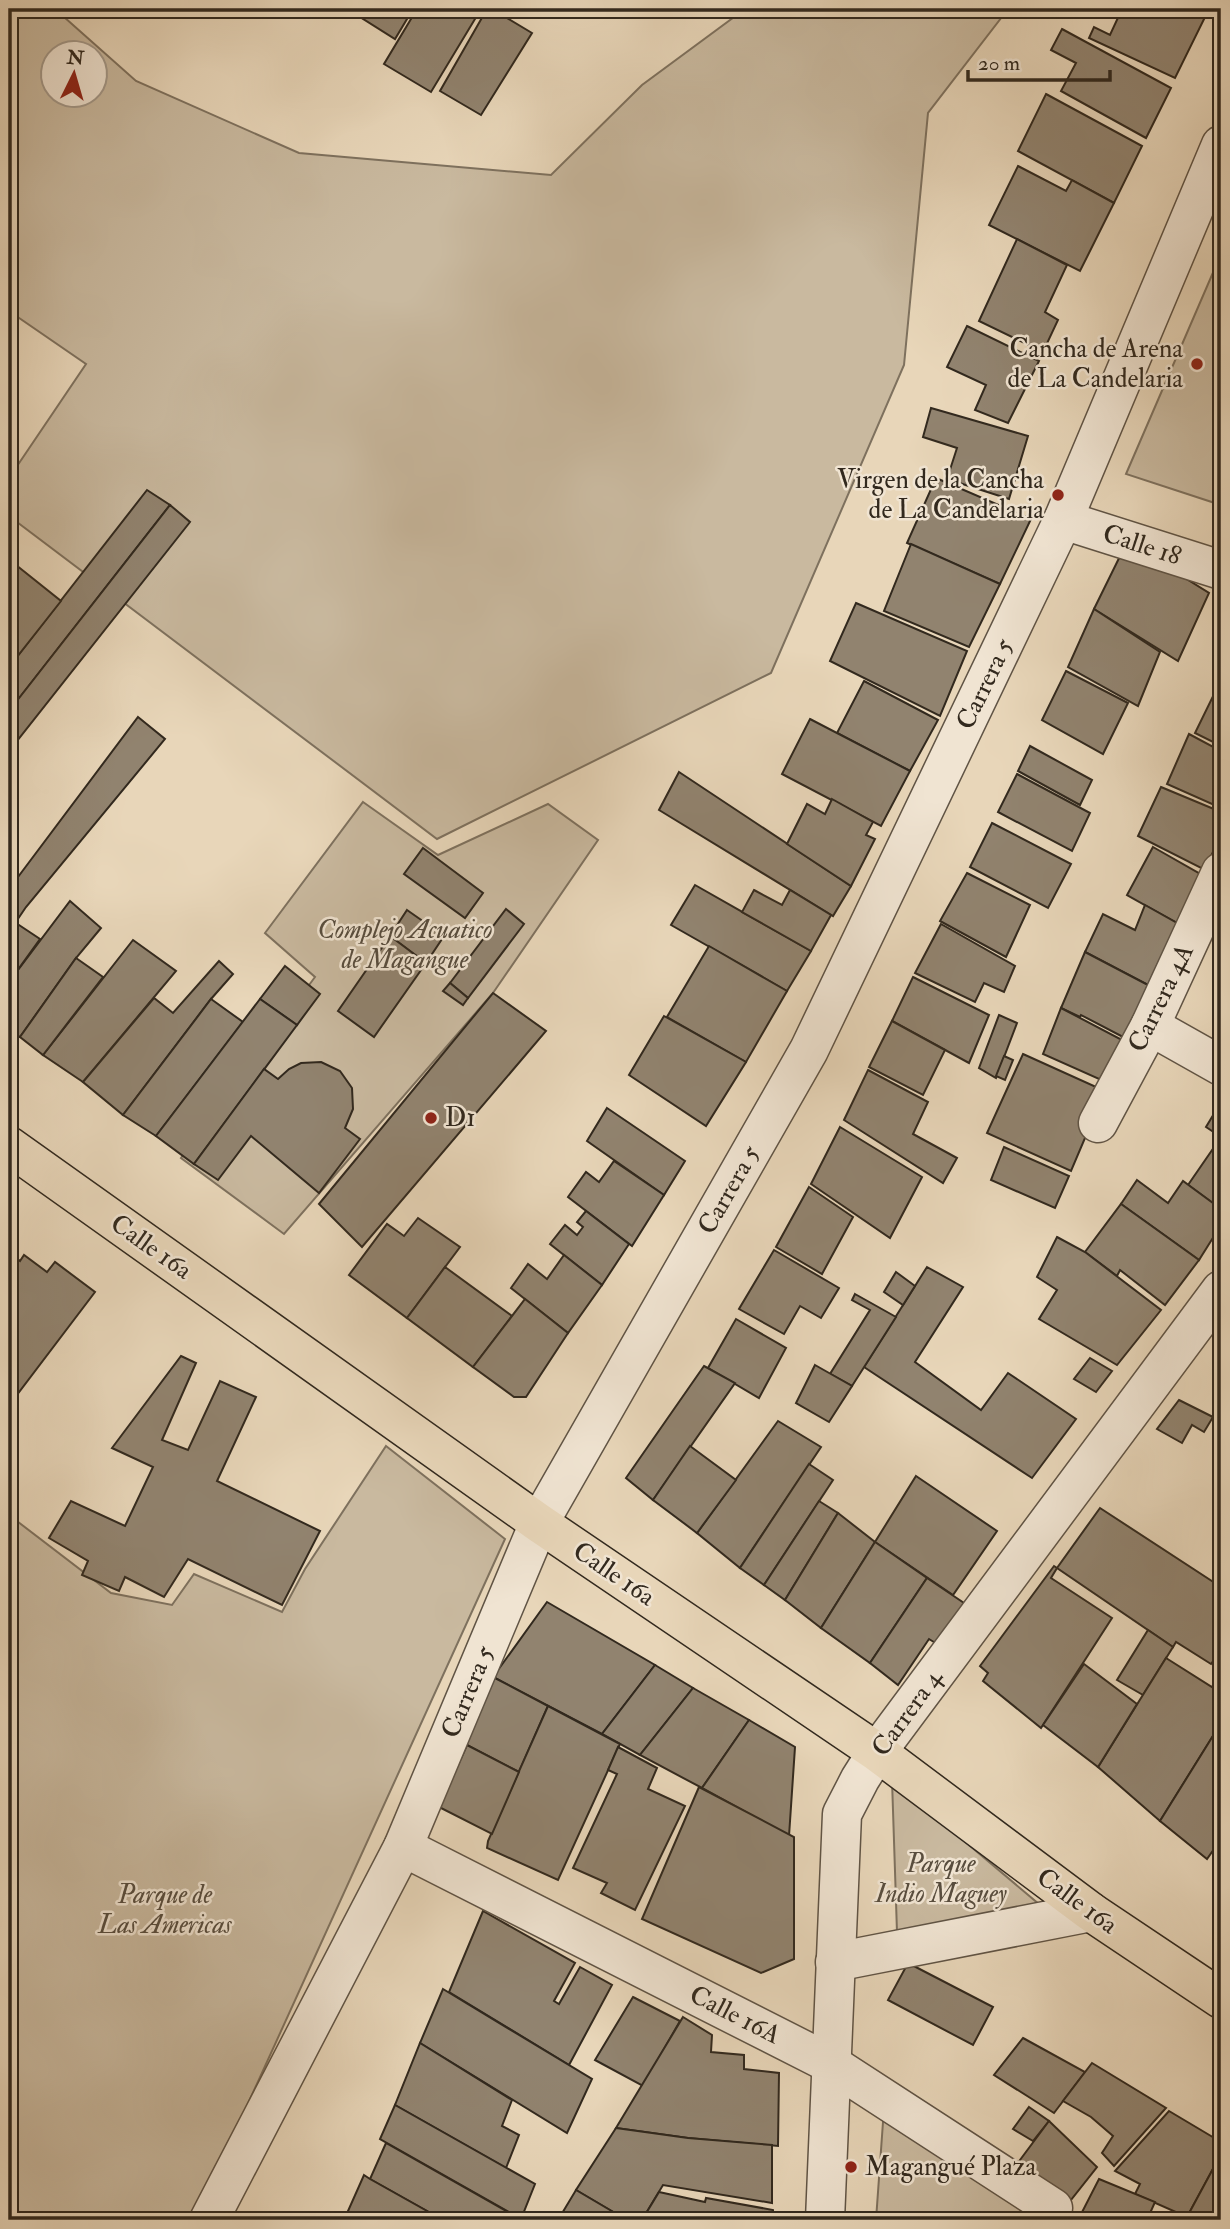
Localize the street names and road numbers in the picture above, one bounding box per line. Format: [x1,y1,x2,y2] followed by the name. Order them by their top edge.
[1099,517,1185,573] street label: Calle 18
[949,633,1021,735] street label: Carrera 5
[1121,938,1201,1057] street label: Carrera 4A
[691,1139,767,1240] street label: Carrera 5
[104,1207,198,1287] street label: Calle 16a
[567,1535,661,1613] street label: Calle 16a
[434,1641,502,1743] street label: Carrera 5
[865,1662,950,1763] street label: Carrera 4
[1030,1861,1124,1941] street label: Calle 16a
[684,1979,786,2052] street label: Calle 16A

